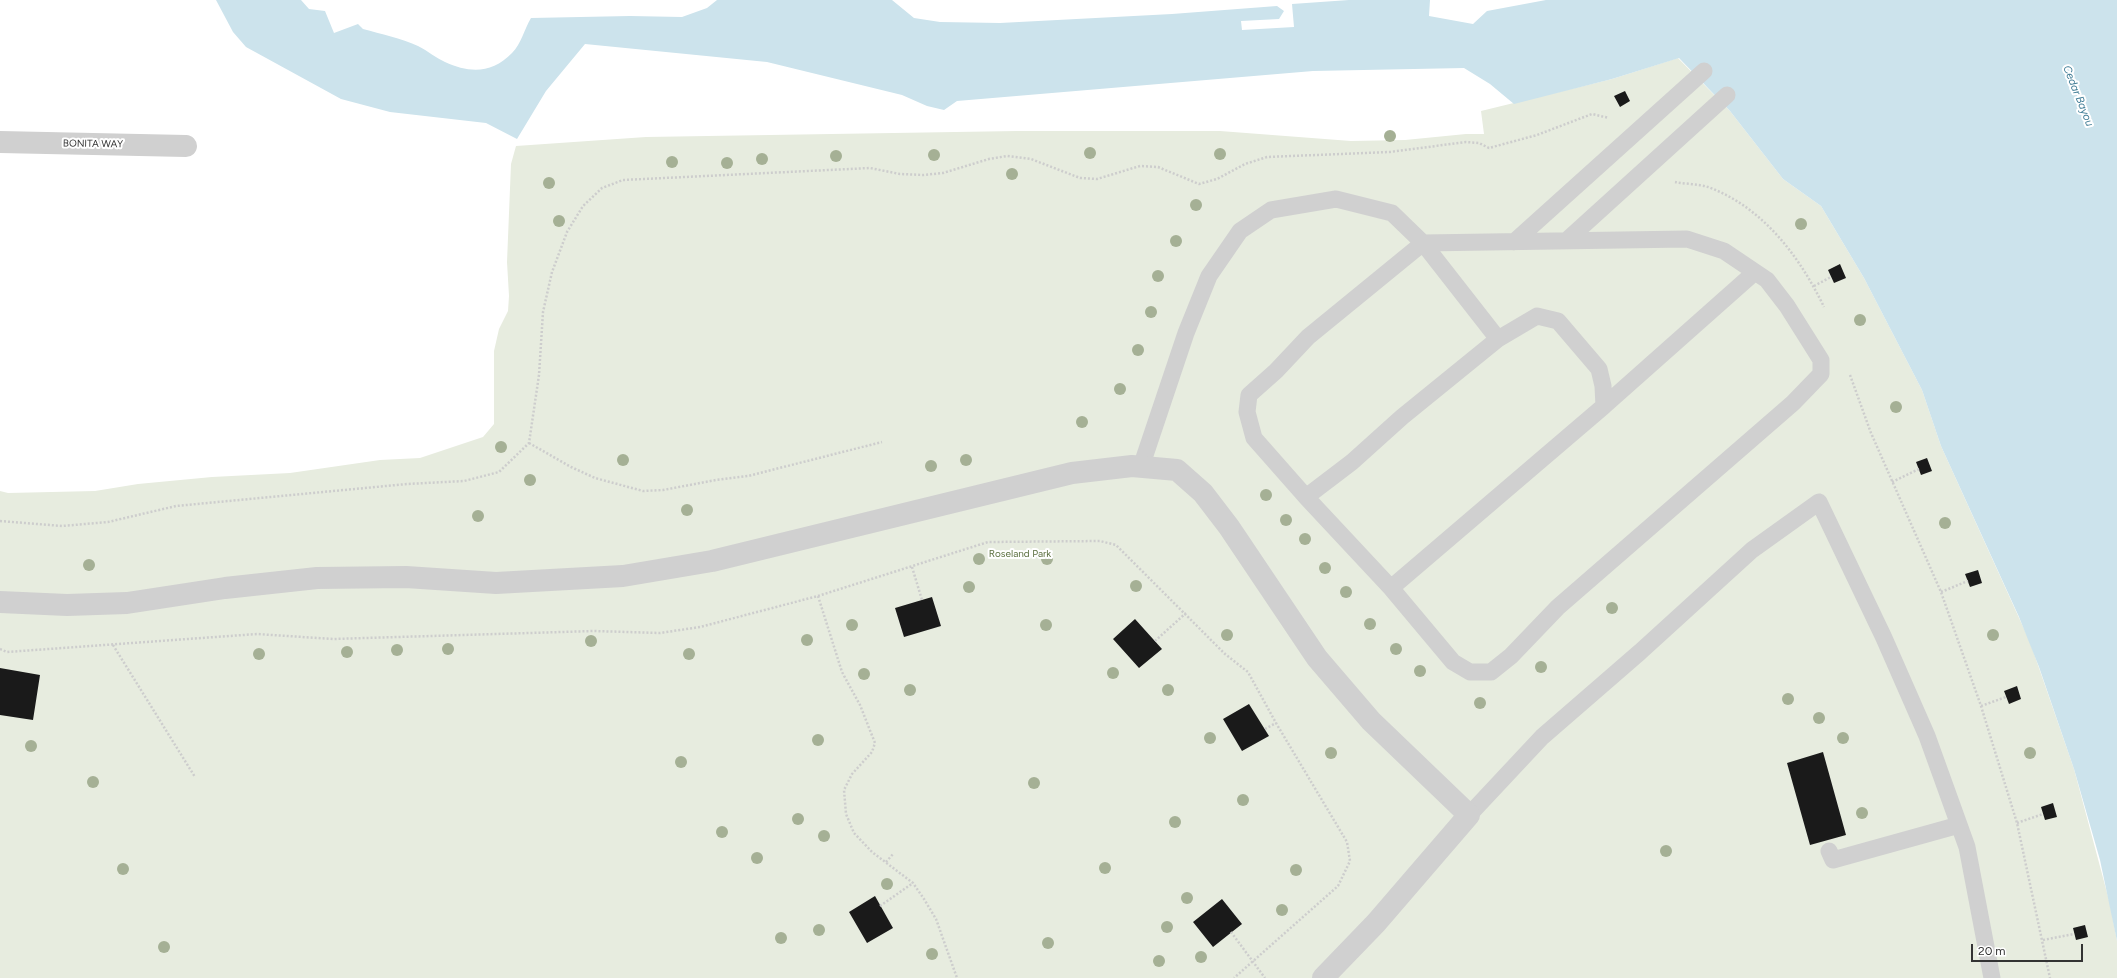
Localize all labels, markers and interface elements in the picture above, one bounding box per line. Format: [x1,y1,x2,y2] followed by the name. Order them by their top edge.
[2060,64,2096,128] water label: Cedar Bayou
[63,137,123,151] street label: BONITA WAY
[989,548,1051,560] park label: Roseland Park
[1973,936,2085,962] scale bar
[1978,944,2006,958] text: 20 m

